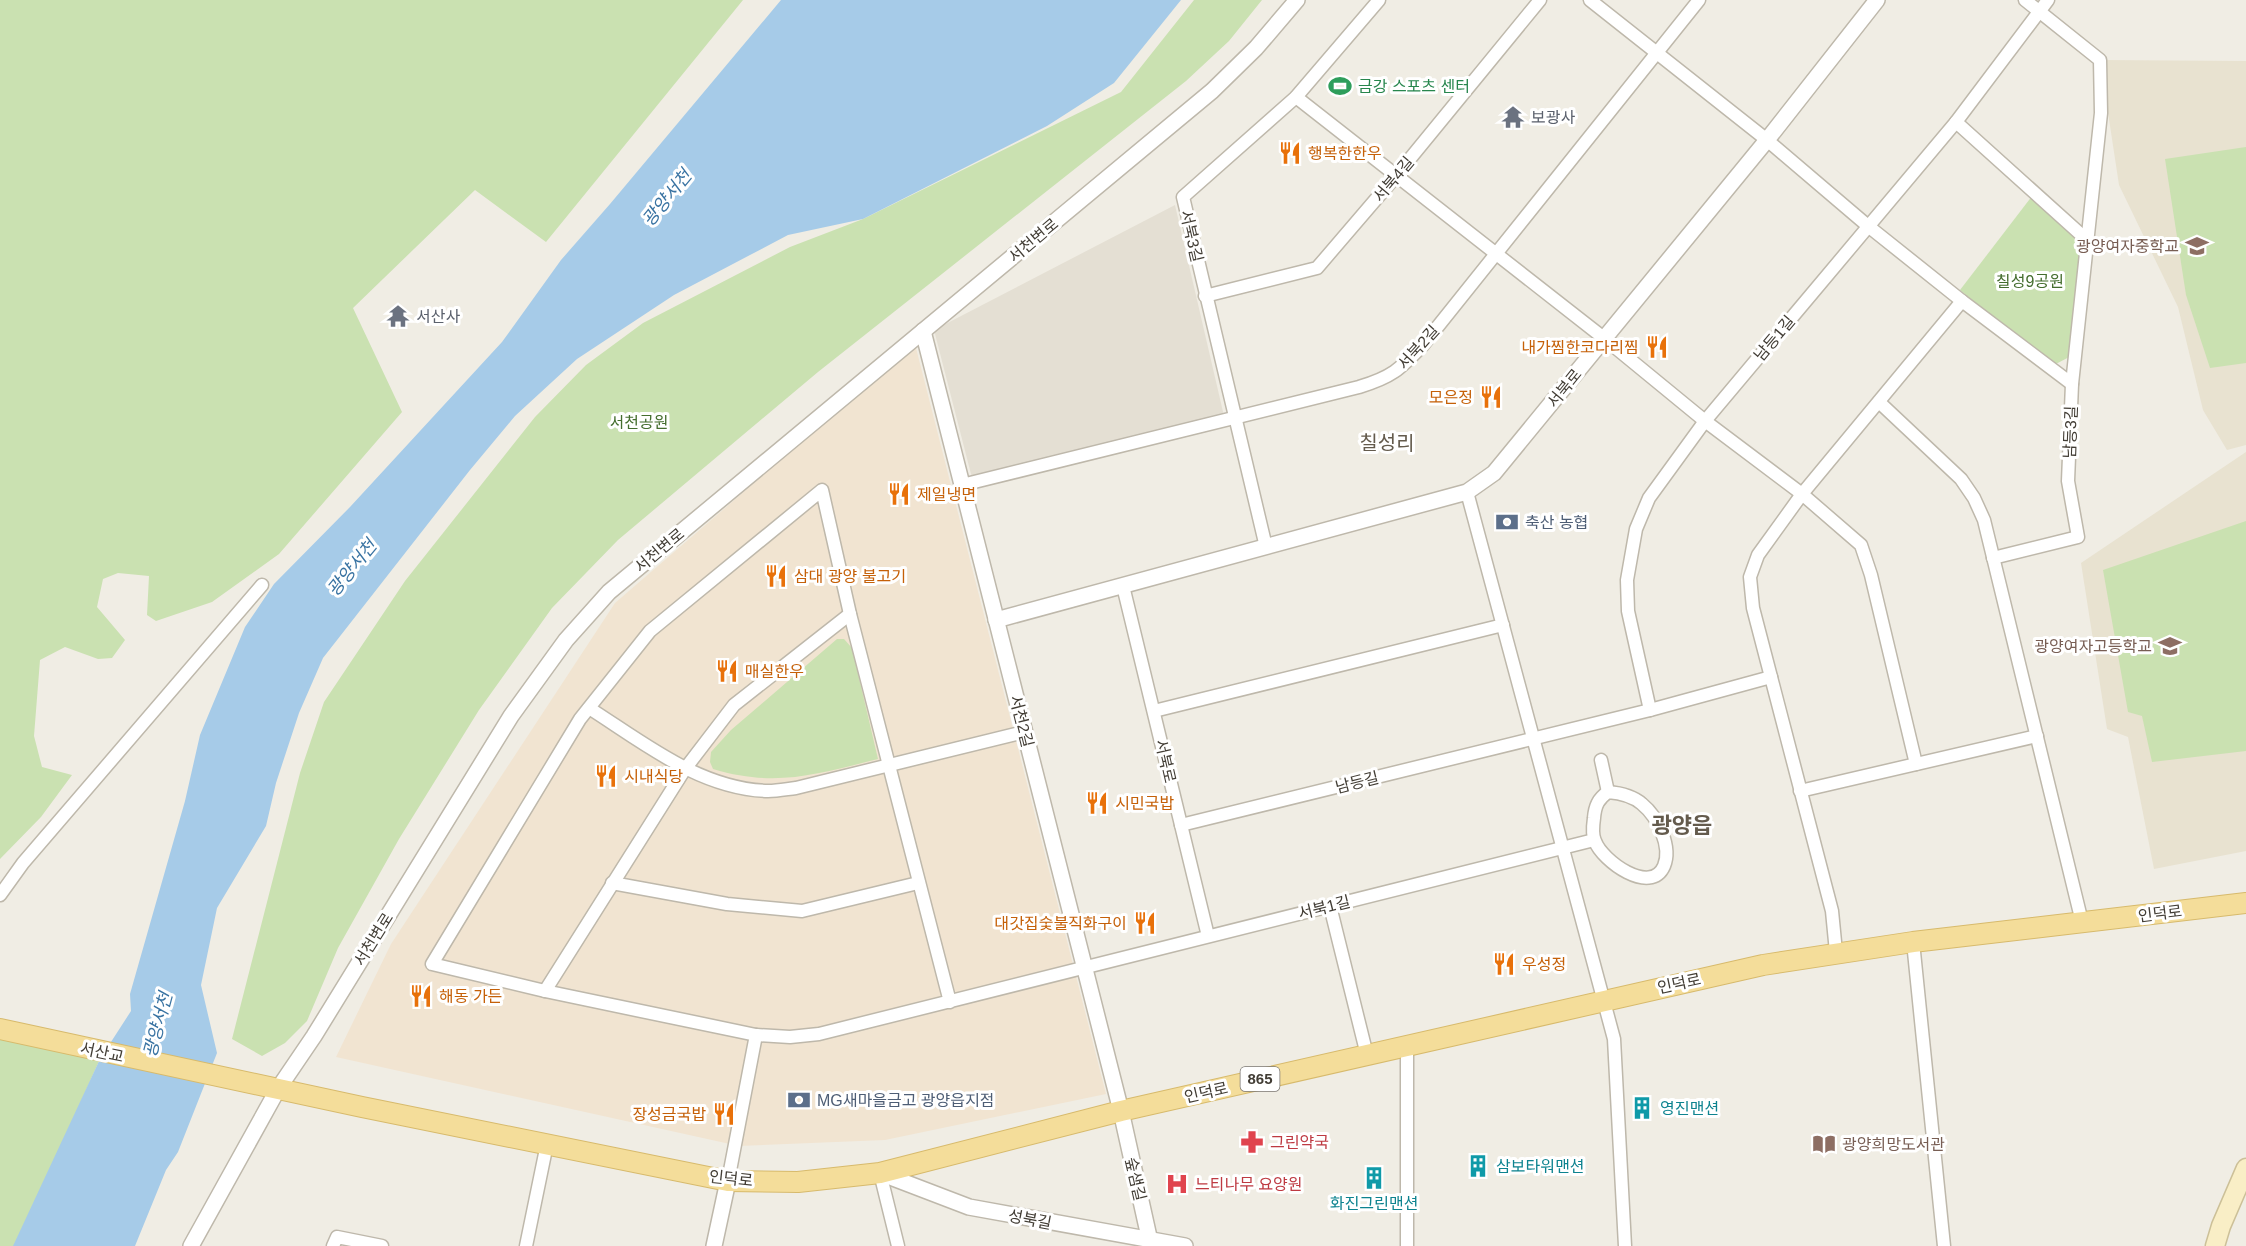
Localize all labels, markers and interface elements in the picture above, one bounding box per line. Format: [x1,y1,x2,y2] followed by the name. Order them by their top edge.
[1327,73,1353,99] sports icon: 금강 스포츠 센터
[1358,78,1470,95] place label: 금강 스포츠 센터
[1500,104,1526,130] temple icon: 보광사
[1531,109,1575,126] place label: 보광사
[1277,140,1303,166] restaurant icon: 행복한한우
[1308,145,1382,162] place label: 행복한한우
[1370,154,1417,205] street label: 서북4길
[638,164,697,230] water label: 광양서천
[1177,208,1206,264] street label: 서북3길
[1005,215,1062,266] street label: 서천변로
[2184,233,2210,259] school or university icon: 광양여자중학교
[2076,238,2179,255] place label: 광양여자중학교
[1996,273,2064,290] park label: 칠성9공원
[385,303,411,329] temple icon: 서산사
[416,308,460,325] place label: 서산사
[1751,313,1798,364] street label: 남등1길
[1394,322,1442,373] street label: 서북2길
[1644,334,1670,360] restaurant icon: 내가찜한코다리찜
[1521,339,1639,356] place label: 내가찜한코다리찜
[1544,366,1585,411] street label: 서북로
[1478,384,1504,410] restaurant icon: 모은정
[1429,389,1473,406] place label: 모은정
[2061,405,2080,459] street label: 남등3길
[610,414,668,431] park label: 서천공원
[1359,432,1415,454] district label: 칠성리
[886,481,912,507] restaurant icon: 제일냉면
[917,486,976,503] place label: 제일냉면
[1494,509,1520,535] bank icon: 축산 농협
[1525,514,1588,531] place label: 축산 농협
[631,525,688,576] street label: 서천변로
[323,534,382,600] water label: 광양서천
[763,563,789,589] restaurant icon: 삼대 광양 불고기
[794,568,906,585] place label: 삼대 광양 불고기
[2157,633,2183,659] school or university icon: 광양여자고등학교
[2034,638,2152,655] place label: 광양여자고등학교
[714,658,740,684] restaurant icon: 매실한우
[745,663,804,680] place label: 매실한우
[1007,693,1036,749] street label: 서천2길
[1152,738,1179,785] street label: 서북로
[593,763,619,789] restaurant icon: 시내식당
[624,768,683,785] place label: 시내식당
[1334,769,1381,796] street label: 남등길
[1084,790,1110,816] restaurant icon: 시민국밥
[1115,795,1174,812] place label: 시민국밥
[1652,813,1712,838] district label: 광양읍
[1296,893,1352,922] street label: 서북1길
[2137,902,2183,925] street label: 인덕로
[351,910,396,969] street label: 서천변로
[1132,910,1158,936] restaurant icon: 대갓집숯불직화구이
[995,915,1127,932] place label: 대갓집숯불직화구이
[1491,951,1517,977] restaurant icon: 우성정
[1522,956,1566,973] place label: 우성정
[1656,971,1703,996] street label: 인덕로
[408,983,434,1009] restaurant icon: 해동 가든
[140,988,177,1060] water label: 광양서천
[439,988,502,1005] place label: 해동 가든
[79,1040,125,1065] street label: 서산교
[1240,1067,1280,1091] road number: 865
[1183,1079,1230,1106] street label: 인덕로
[786,1087,812,1113] bank icon: MG새마을금고 광양읍지점
[817,1092,994,1109] place label: MG새마을금고 광양읍지점
[1629,1095,1655,1121] building icon: 영진맨션
[1660,1100,1719,1117] place label: 영진맨션
[711,1101,737,1127] restaurant icon: 장성금국밥
[632,1106,706,1123] place label: 장성금국밥
[1239,1129,1265,1155] pharmacy icon: 그린약국
[1811,1131,1837,1157] library icon: 광양희망도서관
[1270,1134,1329,1151] place label: 그린약국
[1842,1136,1945,1153] place label: 광양희망도서관
[1465,1153,1491,1179] building icon: 삼보타워맨션
[1122,1156,1149,1203] street label: 숲샘길
[1496,1158,1584,1175] place label: 삼보타워맨션
[1361,1165,1387,1191] building icon: 화진그린맨션
[708,1168,754,1189] street label: 인덕로
[1164,1171,1190,1197] hospital icon: 느티나무 요양원
[1195,1176,1303,1193] place label: 느티나무 요양원
[1330,1195,1418,1212] place label: 화진그린맨션
[1007,1207,1053,1232] street label: 성북길

